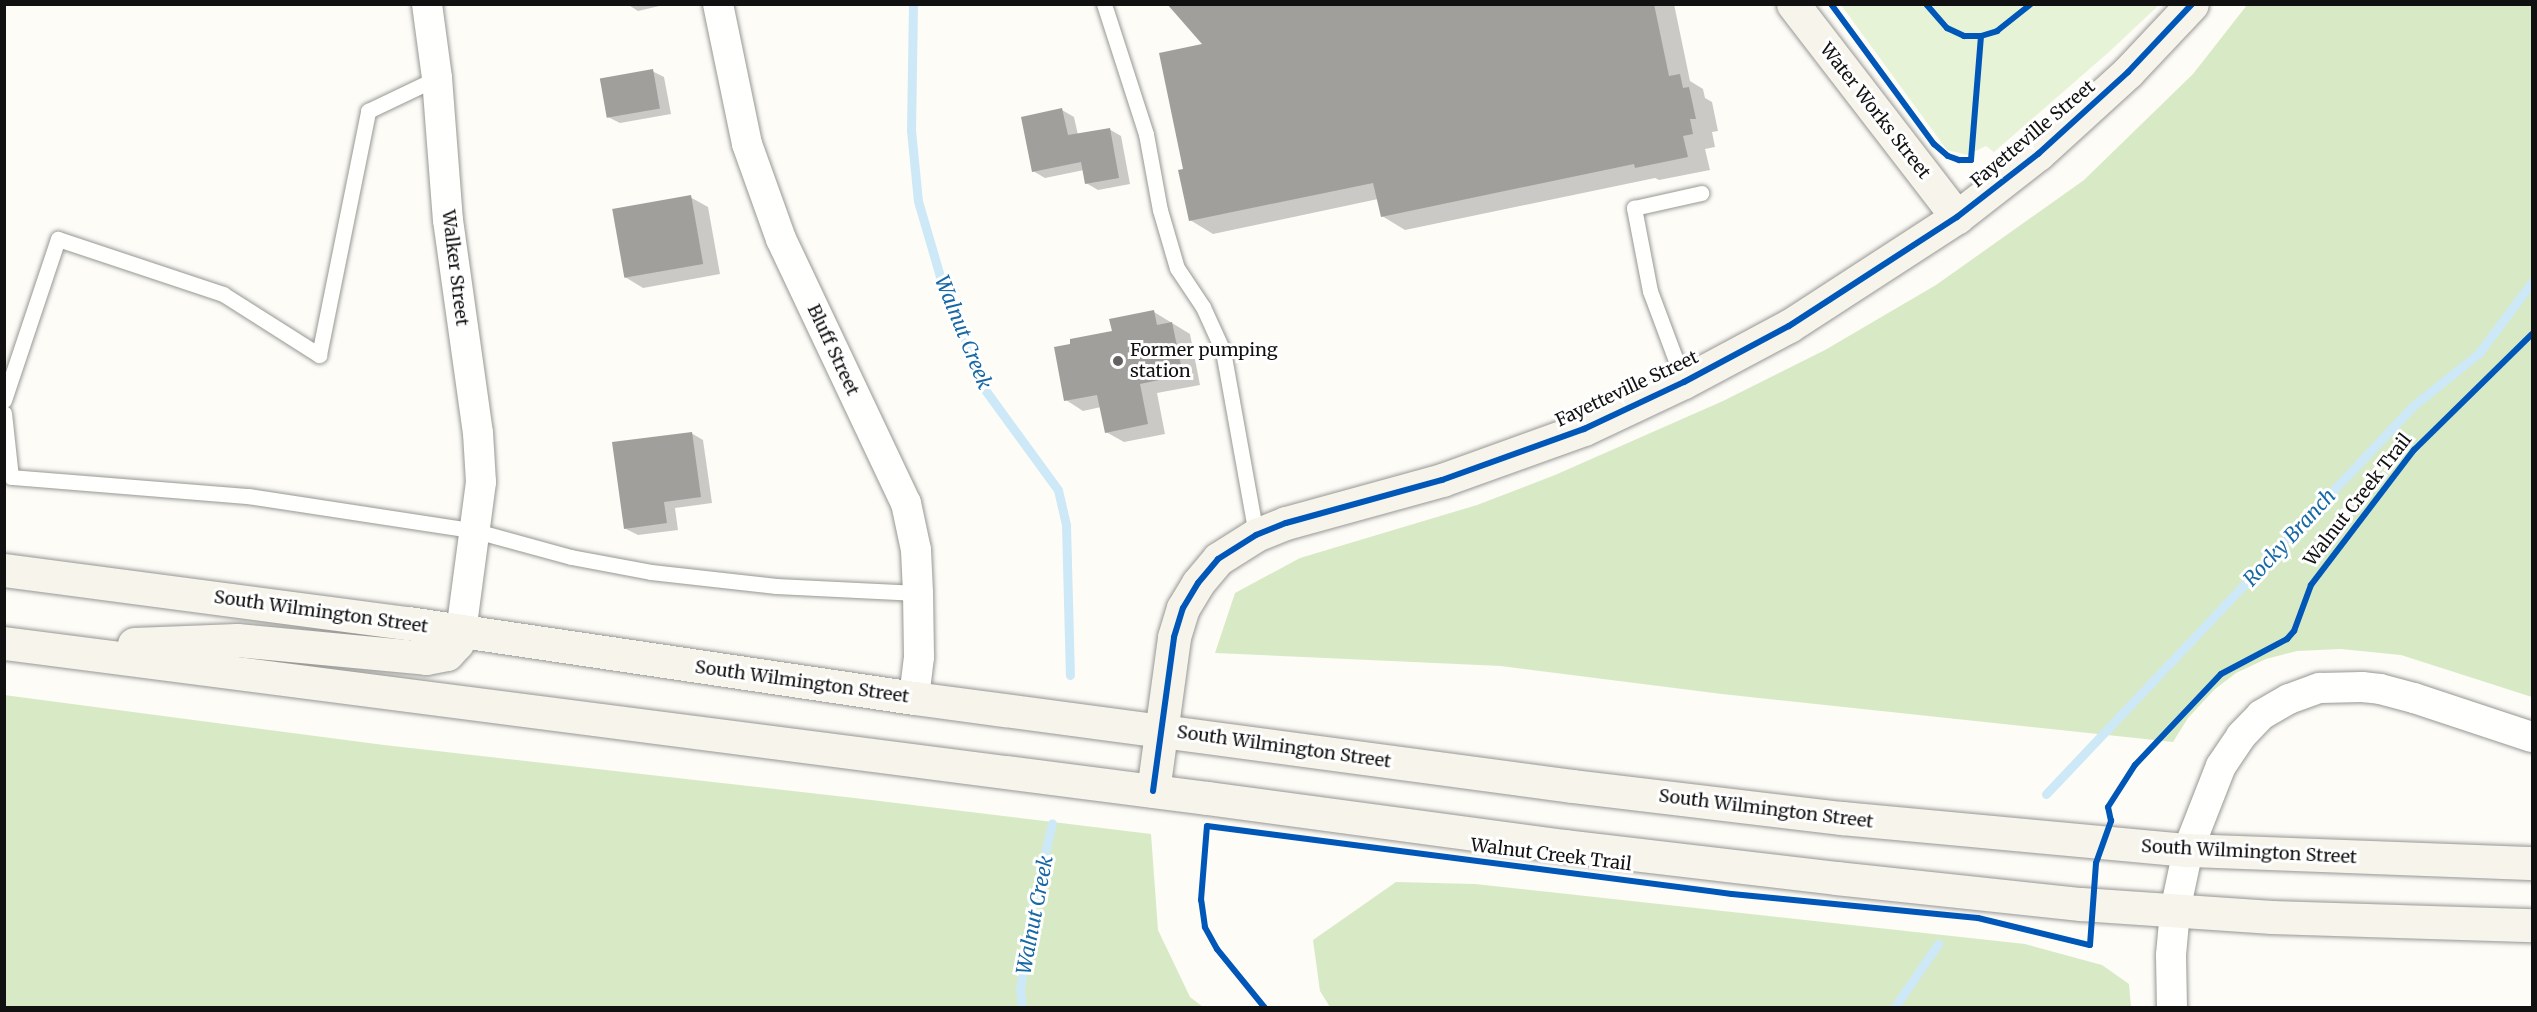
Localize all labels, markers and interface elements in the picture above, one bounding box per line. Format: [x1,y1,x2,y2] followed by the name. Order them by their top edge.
[1815,39,1935,183] street label: Water Works Street
[1967,76,2099,192] street label: Fayetteville Street
[437,209,473,327] street label: Walker Street
[930,272,998,392] water label: Walnut Creek
[802,301,864,399] street label: Bluff Street
[1130,340,1278,382] place label: Former pumping station
[1552,346,1702,432] street label: Fayetteville Street
[1111,354,1125,368] marker: Former pumping station
[2300,430,2416,570] street label: Walnut Creek Trail
[2238,483,2340,591] water label: Rocky Branch
[212,586,430,638] street label: South Wilmington Street
[693,656,911,708] street label: South Wilmington Street
[1175,721,1393,773] street label: South Wilmington Street
[1657,785,1875,833] street label: South Wilmington Street
[1469,834,1633,876] street label: Walnut Creek Trail
[2141,836,2357,868] street label: South Wilmington Street
[1011,854,1057,976] water label: Walnut Creek

